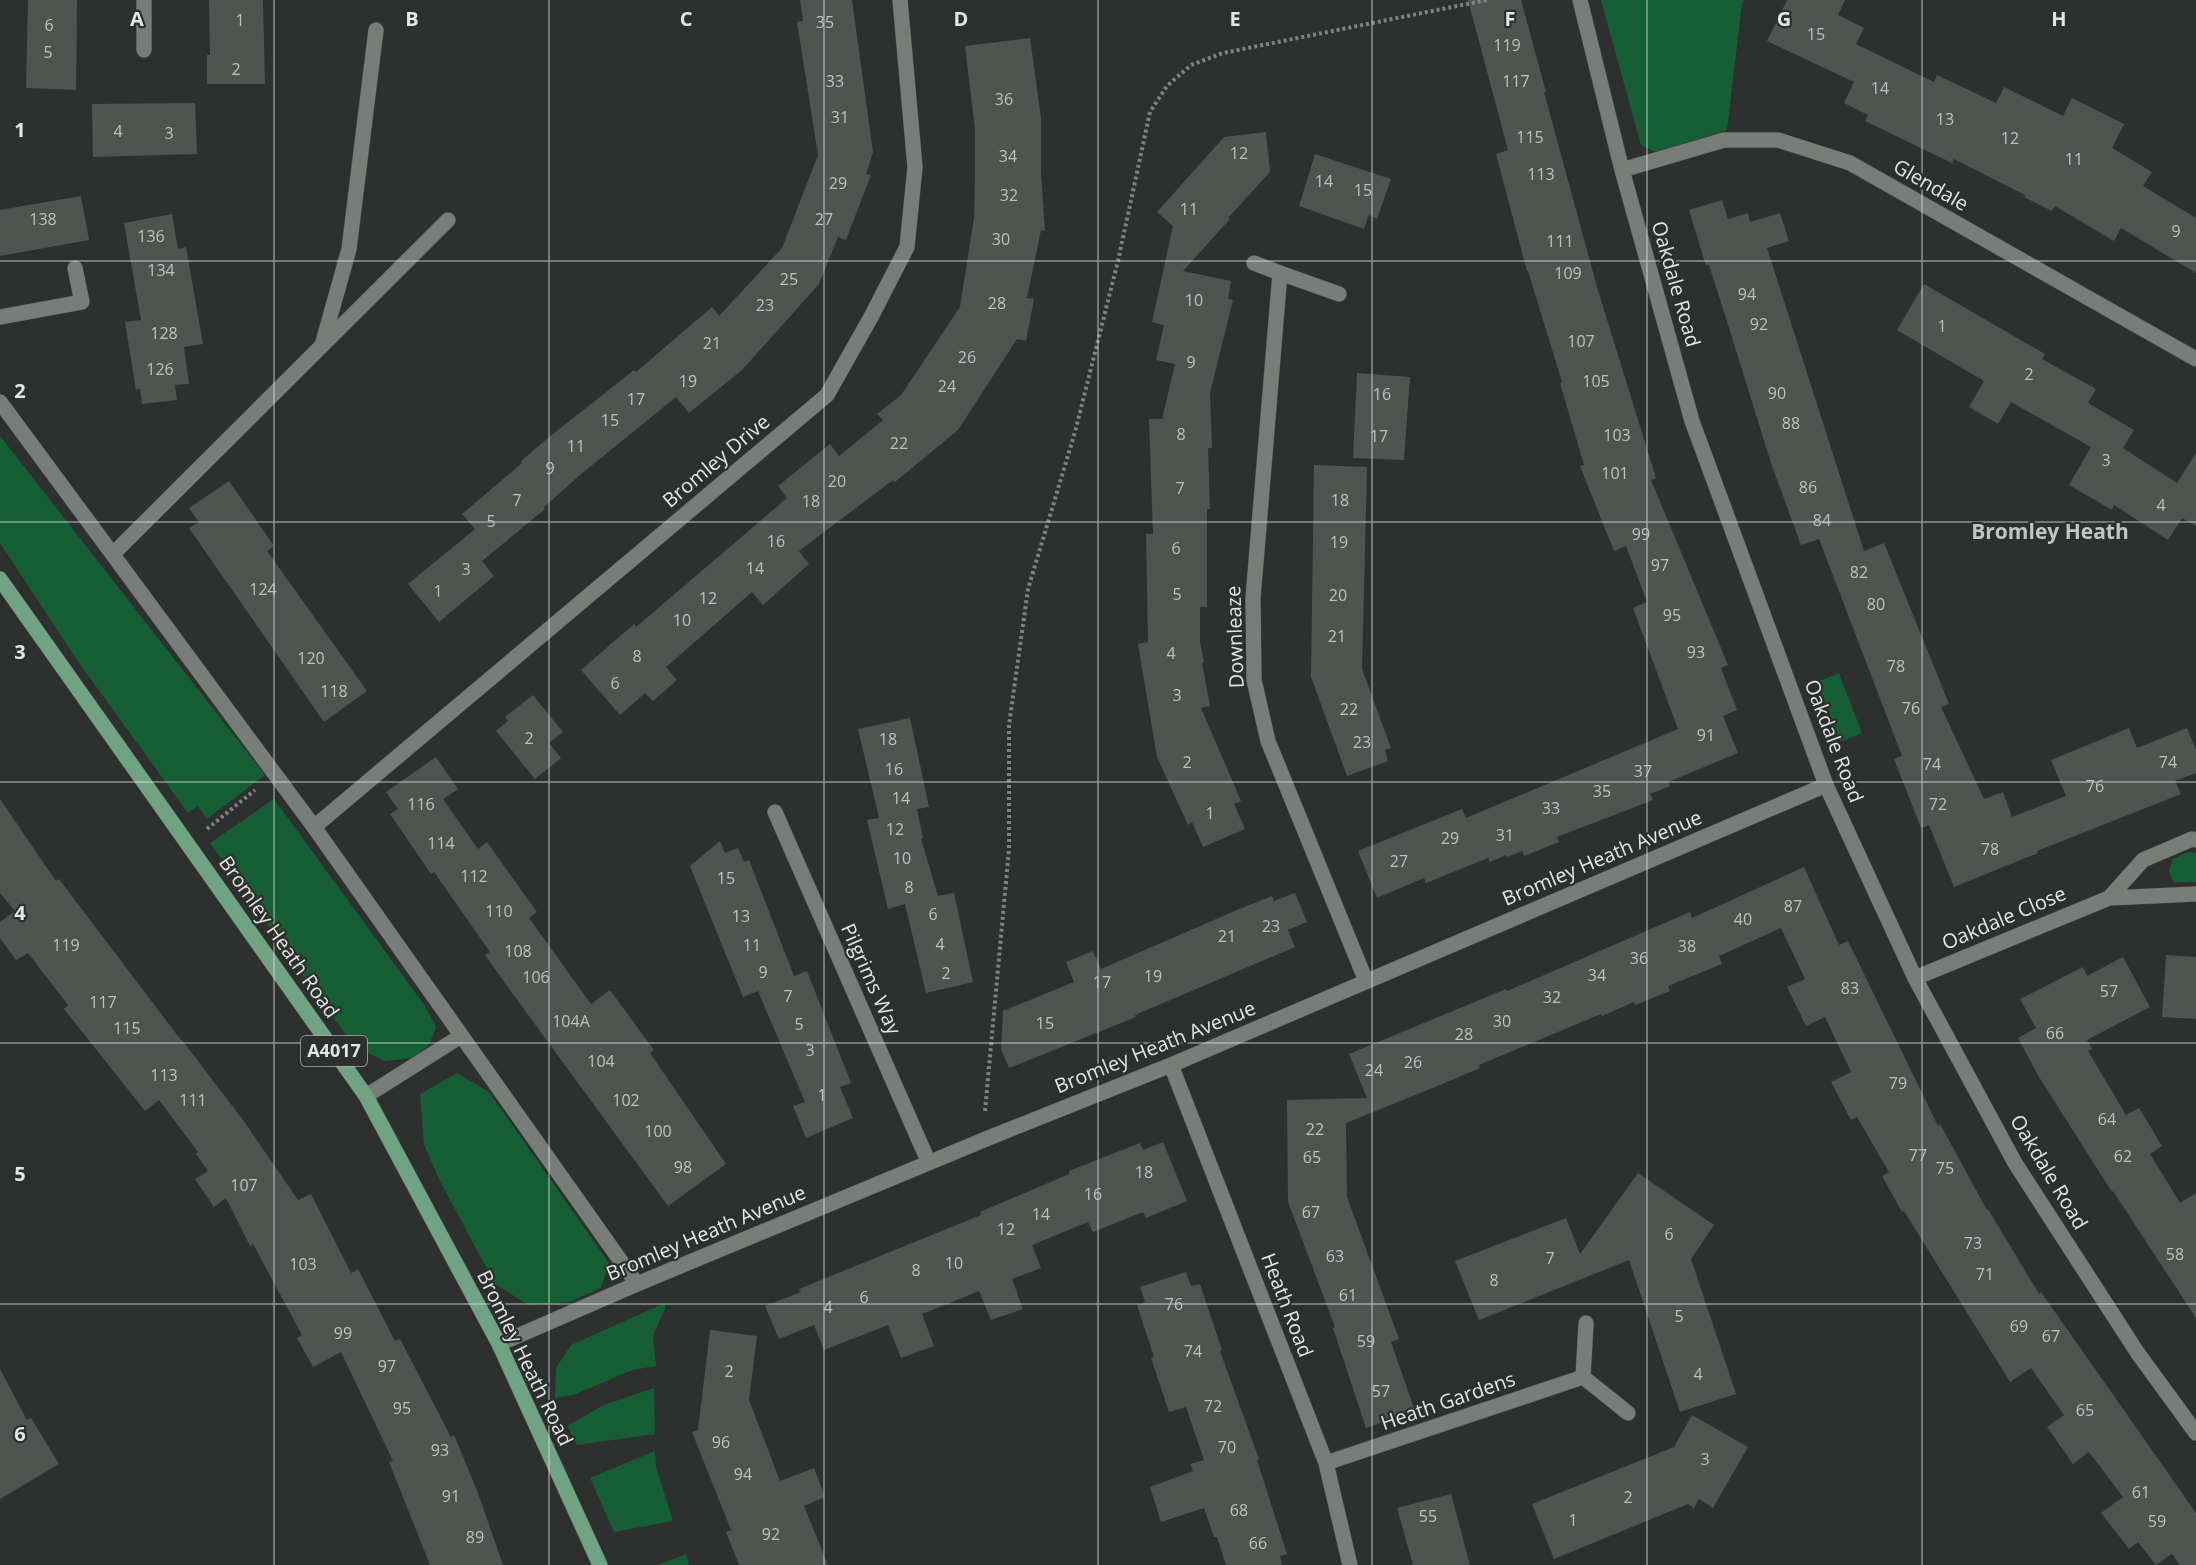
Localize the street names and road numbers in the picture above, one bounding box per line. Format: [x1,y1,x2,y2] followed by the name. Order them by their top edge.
[1889,152,1974,217] street label: Glendale
[1646,218,1707,350] street label: Oakdale Road
[656,408,775,513] street label: Bromley Drive
[1219,585,1250,689] street label: Downleaze
[1799,675,1870,806] street label: Oakdale Road
[1498,803,1706,912] street label: Bromley Heath Avenue
[213,850,346,1023] street label: Bromley Heath Road
[1938,879,2070,956] street label: Oakdale Close
[835,919,908,1040] street label: Pilgrims Way
[1050,994,1259,1099] street label: Bromley Heath Avenue
[301,1036,367,1066] road number: A4017
[2004,1109,2094,1234] street label: Oakdale Road
[602,1178,810,1287] street label: Bromley Heath Avenue
[1255,1249,1320,1361] street label: Heath Road
[471,1265,580,1450] street label: Bromley Heath Road
[1377,1365,1519,1436] street label: Heath Gardens

